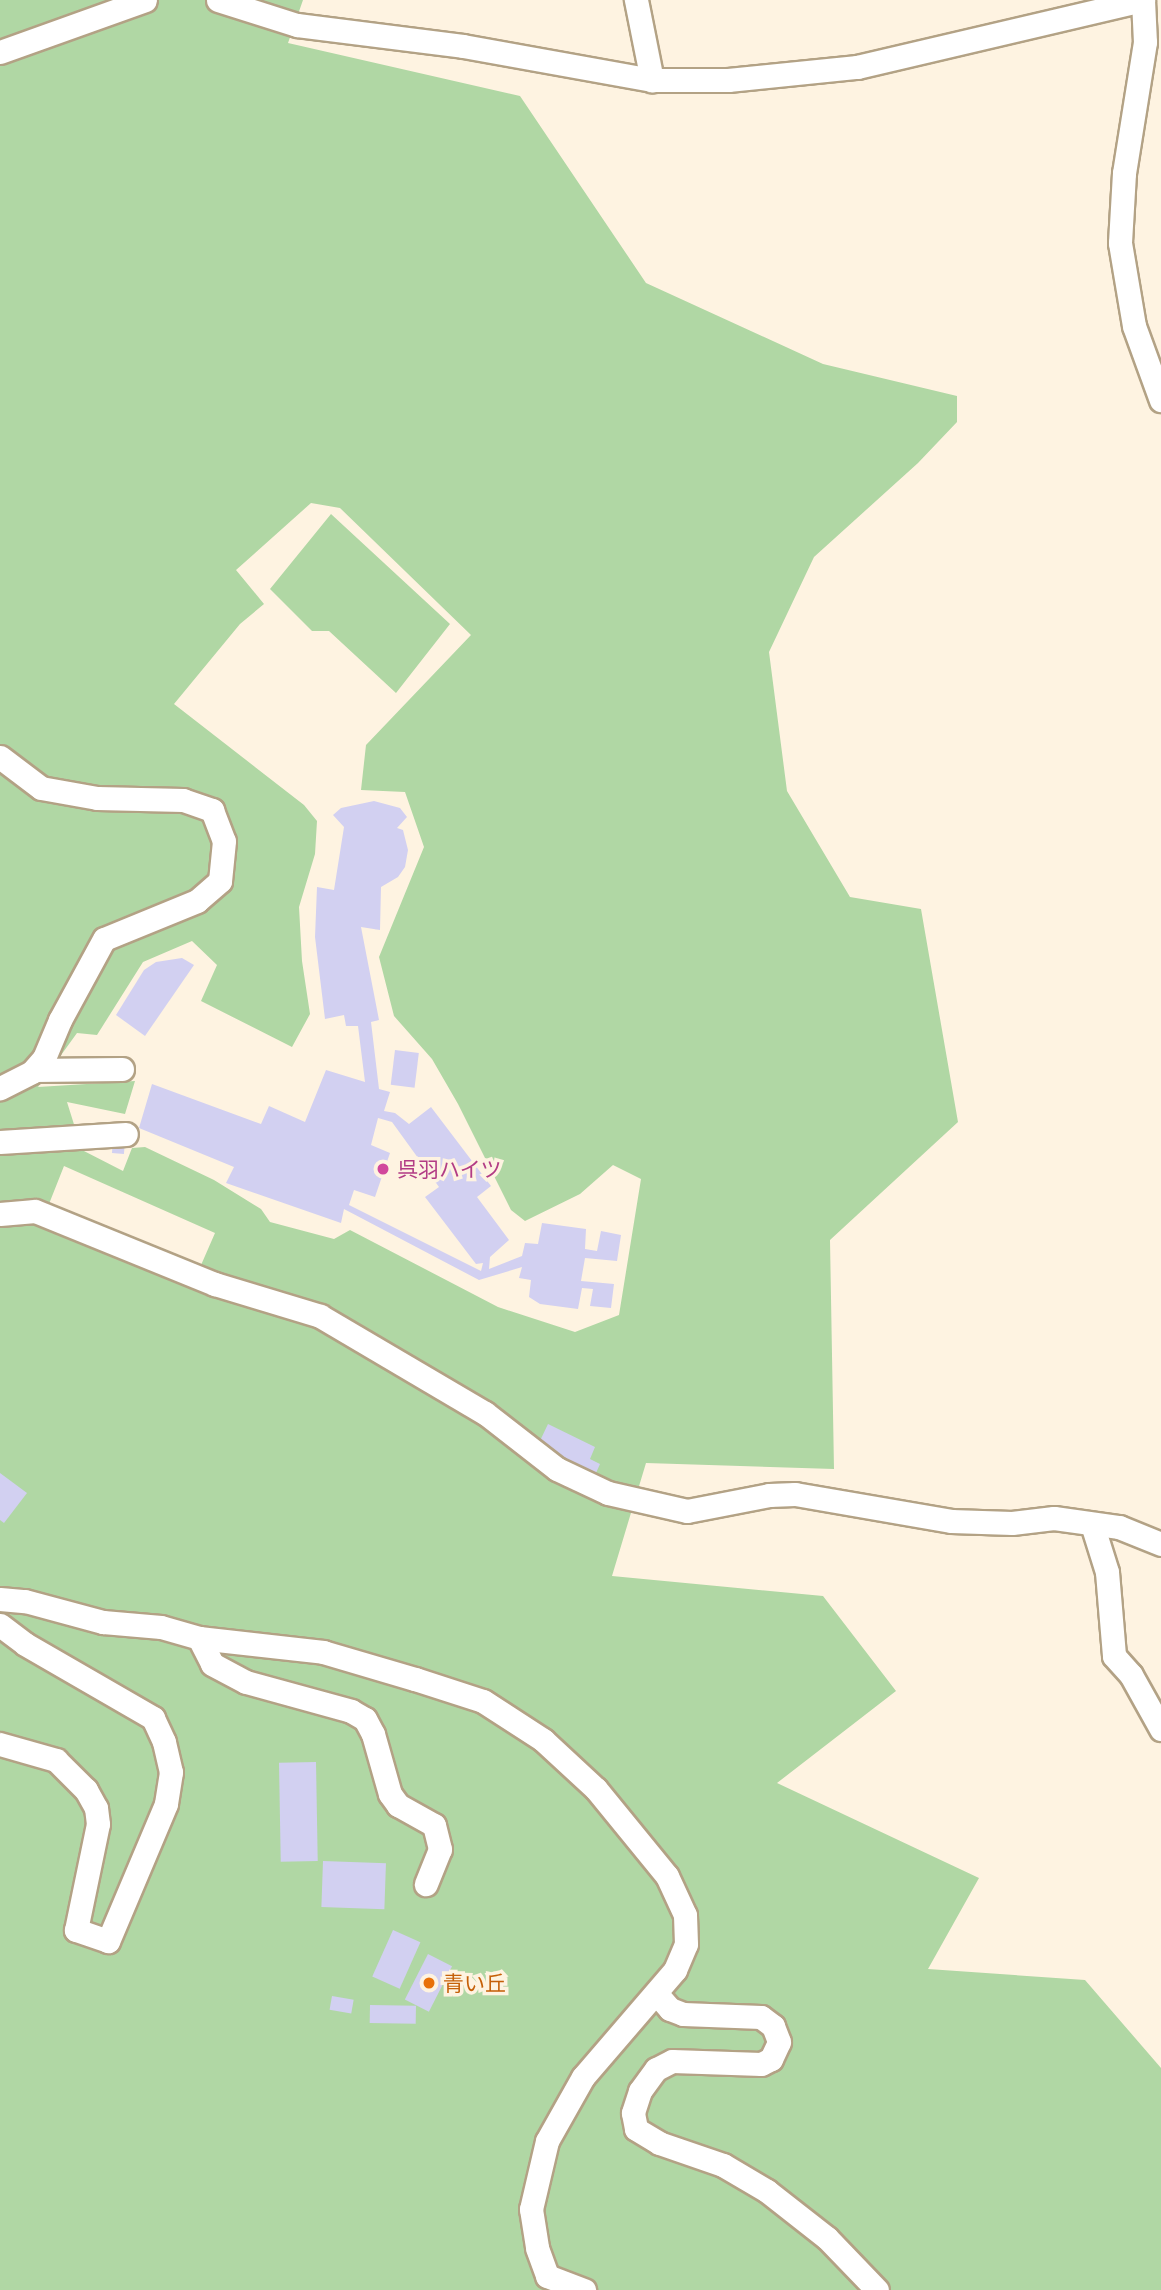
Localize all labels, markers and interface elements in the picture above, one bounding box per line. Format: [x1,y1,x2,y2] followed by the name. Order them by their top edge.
[397,1156,502,1182] place label: 呉羽ハイツ
[375,1161,391,1177] marker: 呉羽ハイツ
[443,1970,506,1996] place label: 青い丘
[421,1975,437,1991] marker: 青い丘

